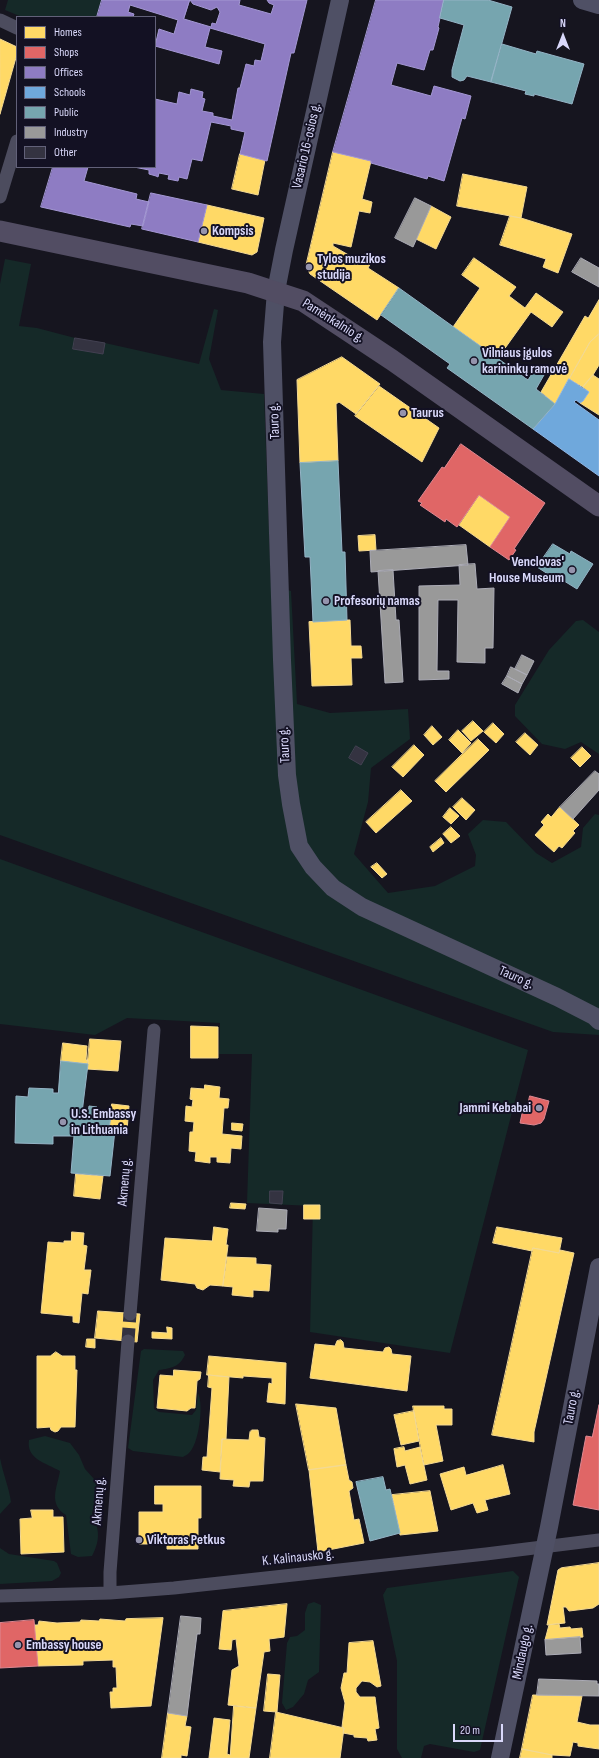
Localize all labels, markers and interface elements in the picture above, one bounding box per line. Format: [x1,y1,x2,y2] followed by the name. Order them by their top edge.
[16,16,156,168] legend
[543,16,583,56] north arrow
[560,17,566,30] text: N
[54,25,82,40] text: Homes
[54,45,79,60] text: Shops
[54,65,83,80] text: Offices
[54,85,86,100] text: Schools
[289,102,325,190] street label: Vasario 16-osios g.
[54,105,79,120] text: Public
[54,125,88,140] text: Industry
[54,145,77,160] text: Other
[212,223,254,239] place label: Kompsis
[199,226,209,236] marker: Kompsis
[317,251,386,284] place label: Tylos muzikos studija
[304,262,314,272] marker: Tylos muzikos studija
[299,295,367,347] street label: Pamėnkalnio g.
[482,345,567,378] place label: Vilniaus įgulos karininkų ramovė
[469,356,479,366] marker: Vilniaus įgulos karininkų ramovė
[266,403,284,439] street label: Tauro g.
[411,405,444,421] place label: Taurus
[398,408,408,418] marker: Taurus
[489,554,564,586] place label: Venclovas' House Museum
[567,565,577,575] marker: Venclovas' House Museum
[334,593,420,609] place label: Profesorių namas
[321,596,331,606] marker: Profesorių namas
[276,727,294,763] street label: Tauro g.
[496,963,536,993] street label: Tauro g.
[460,1100,531,1116] place label: Jammi Kebabai
[534,1103,544,1113] marker: Jammi Kebabai
[71,1106,136,1138] place label: U.S. Embassy in Lithuania
[58,1117,68,1127] marker: U.S. Embassy in Lithuania
[115,1157,135,1207] street label: Akmenų g.
[560,1388,584,1426] street label: Tauro g.
[89,1476,109,1526] street label: Akmenų g.
[147,1532,225,1548] place label: Viktoras Petkus
[134,1535,144,1545] marker: Viktoras Petkus
[261,1546,335,1570] street label: K. Kalinausko g.
[509,1623,537,1681] street label: Mindaugo g.
[26,1637,102,1653] place label: Embassy house
[13,1640,23,1650] marker: Embassy house
[455,1716,505,1742] scale bar
[460,1723,480,1738] text: 20 m

